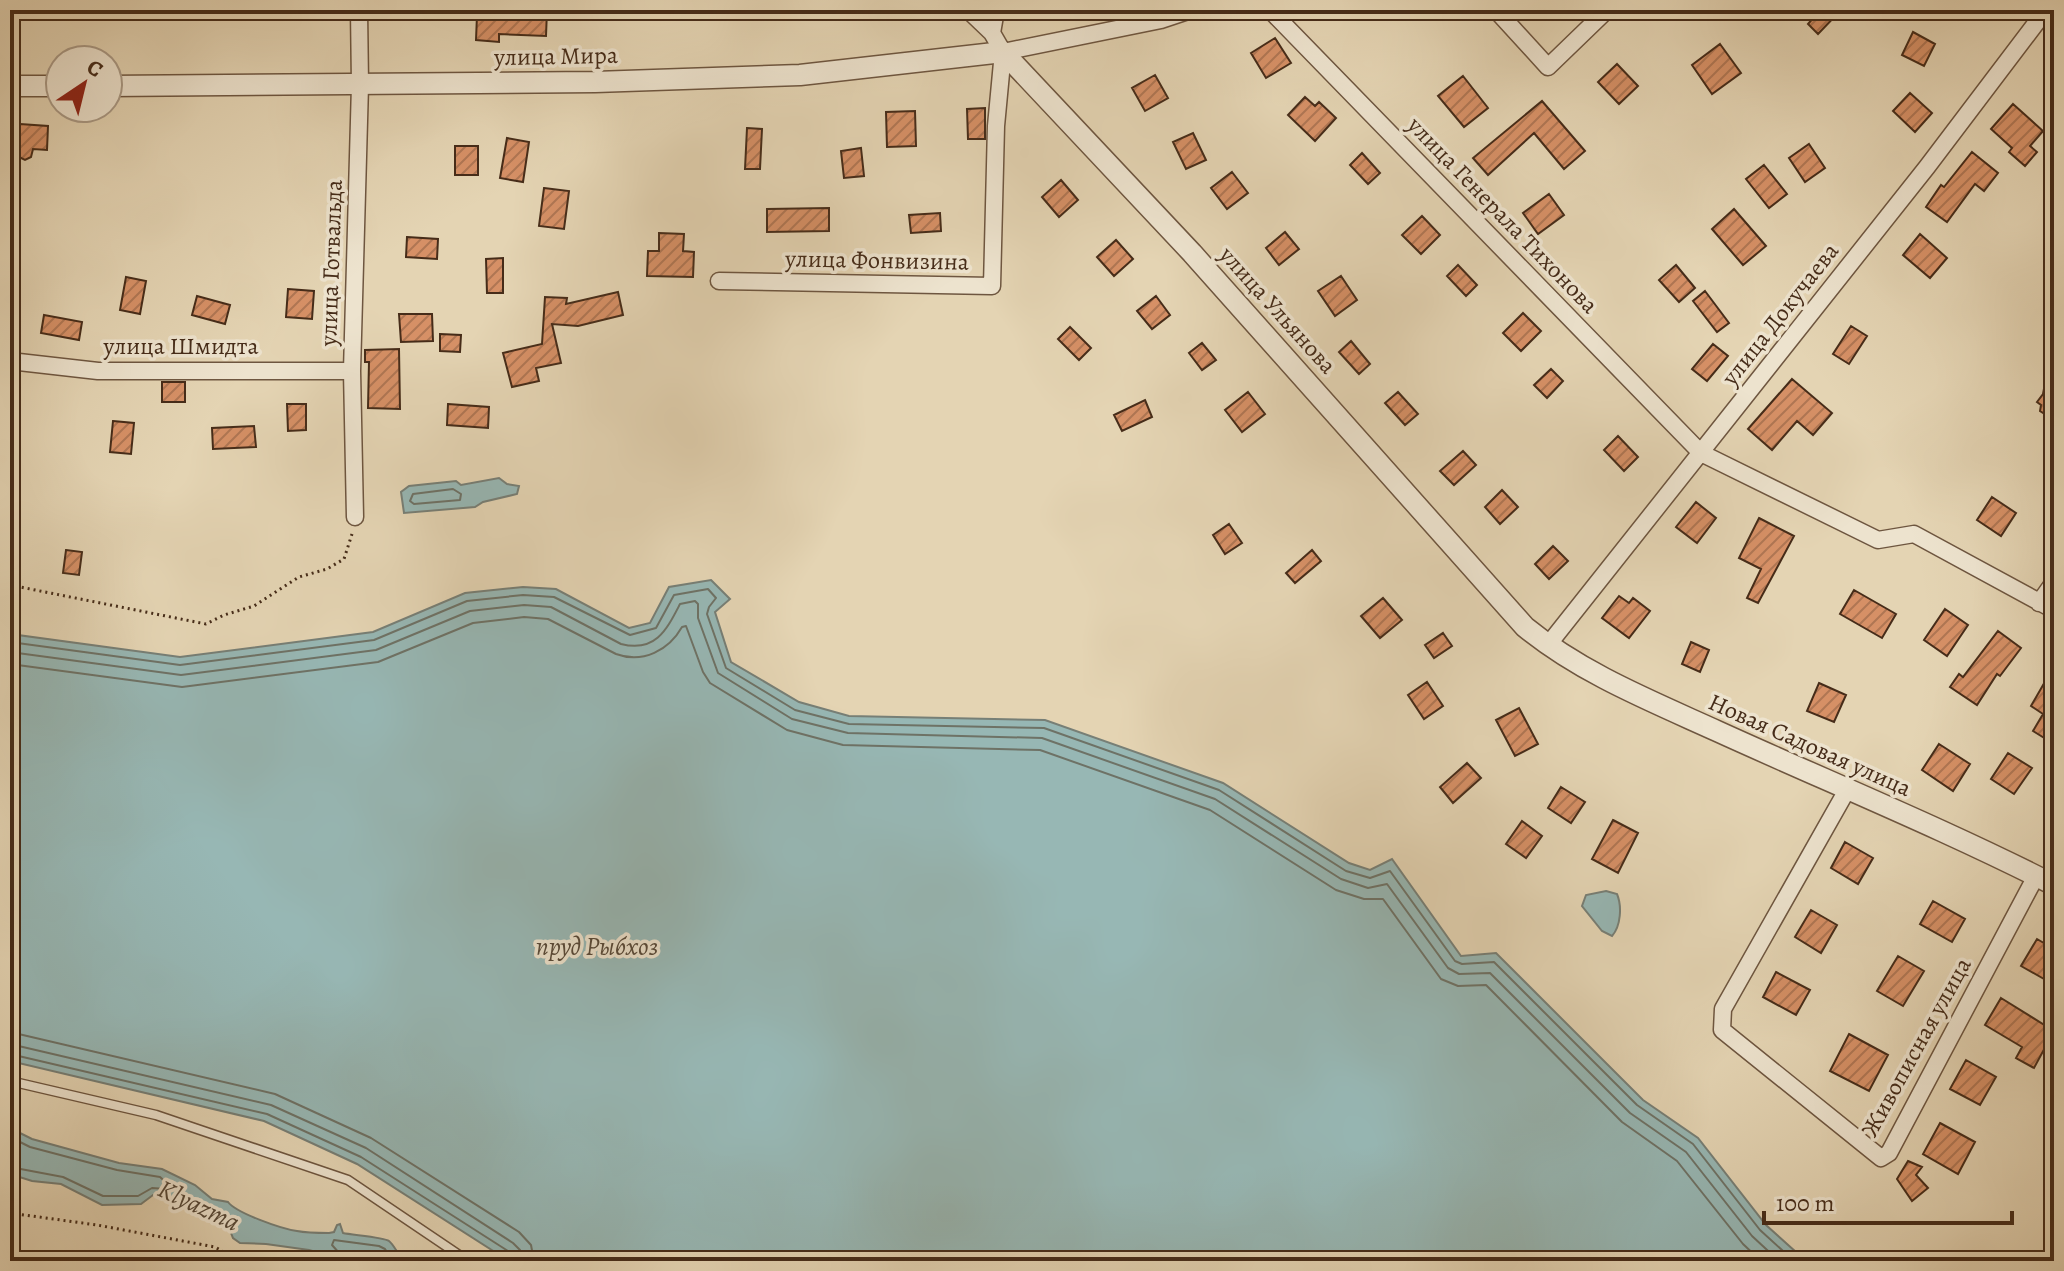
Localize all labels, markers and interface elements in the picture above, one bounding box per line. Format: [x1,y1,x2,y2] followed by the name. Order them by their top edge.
[493,39,618,73] street label: улица Мира
[44,44,124,124] north arrow
[81,52,109,85] text: С
[1400,109,1605,320] street label: улица Генерала Тихонова
[312,179,350,348] street label: улица Готвальда
[1714,236,1846,393] street label: улица Докучаева
[1212,239,1344,381] street label: улица Ульянова
[784,242,969,278] street label: улица Фонвизина
[103,330,259,362] street label: улица Шмидта
[1704,686,1916,804] street label: Новая Садовая улица
[536,929,658,964] water label: пруд Рыбхоз
[1853,952,1979,1142] street label: Живописная улица
[152,1171,245,1240] water label: Klyazma
[1764,1175,2012,1225] scale bar
[1776,1187,1835,1219] text: 100 m

